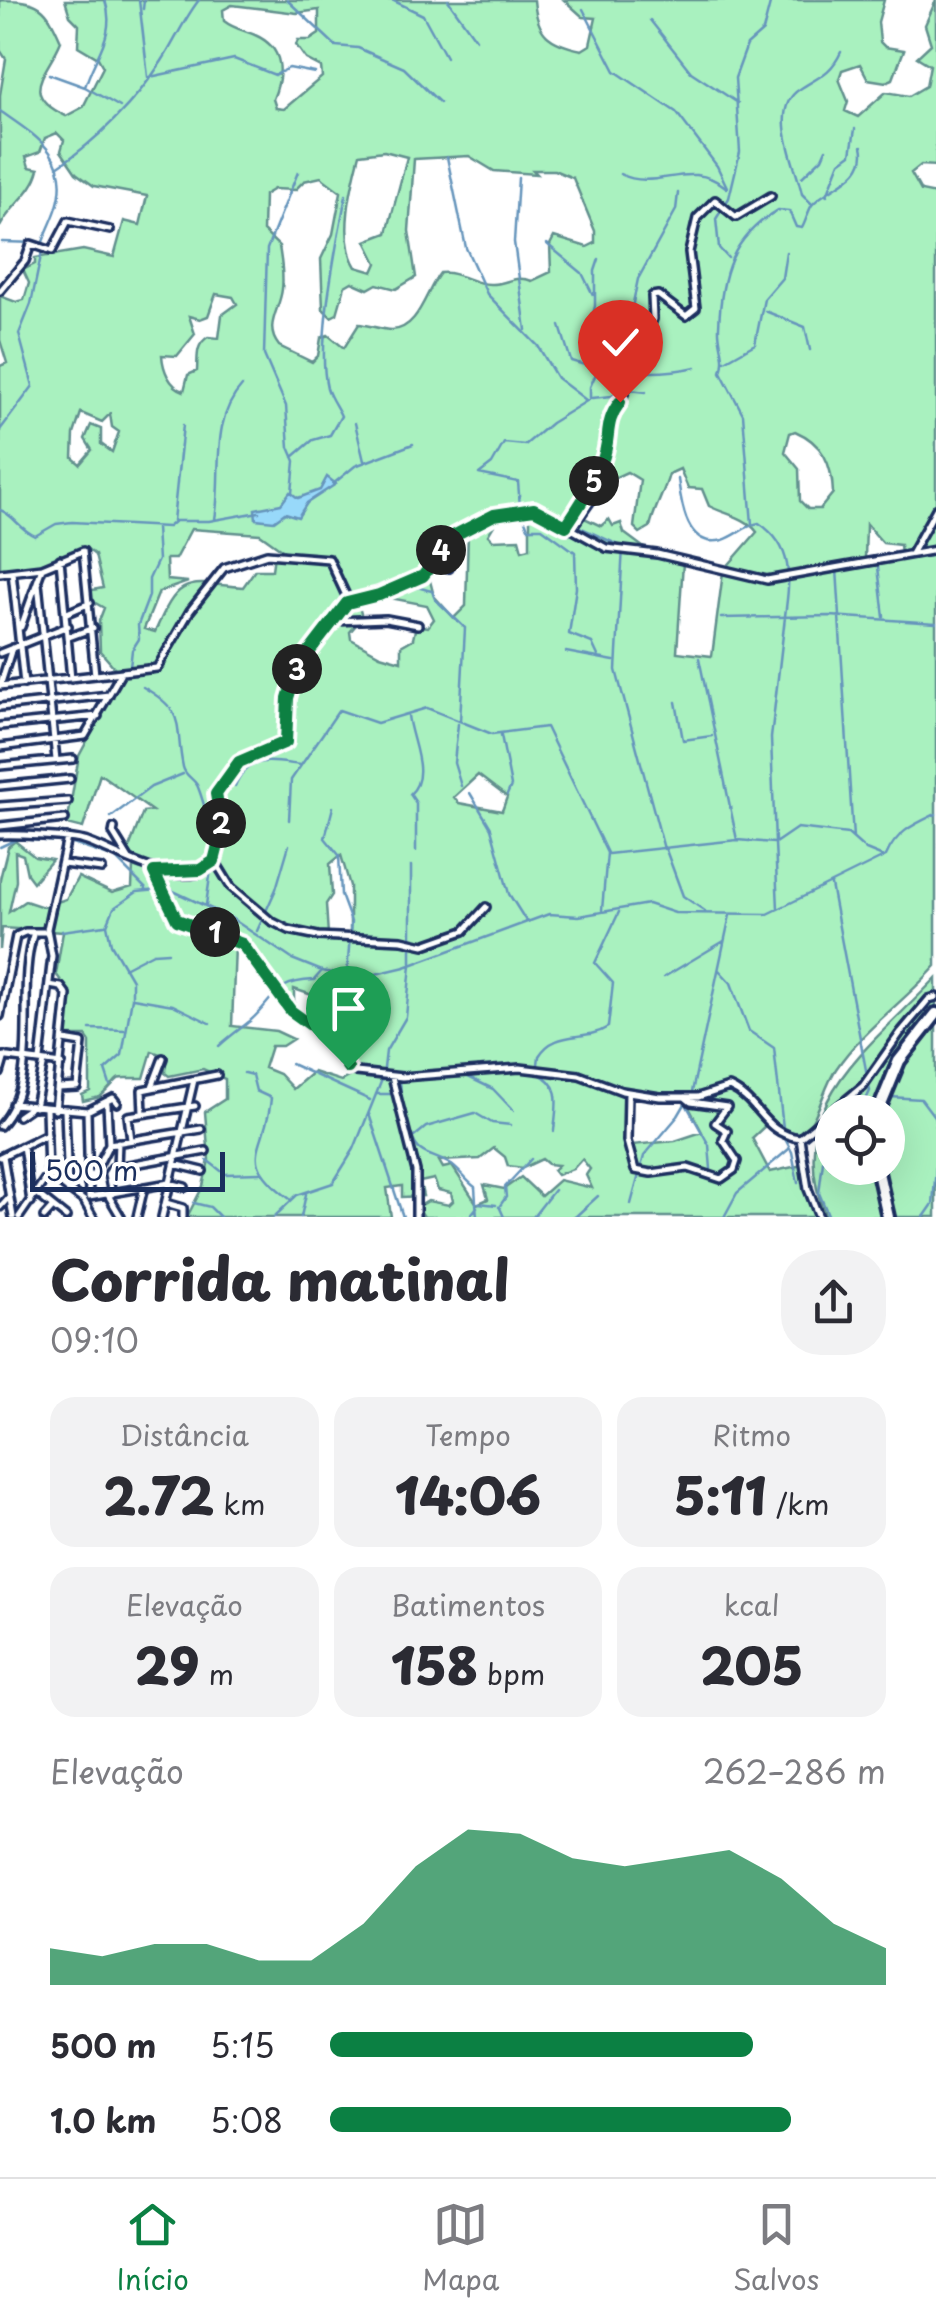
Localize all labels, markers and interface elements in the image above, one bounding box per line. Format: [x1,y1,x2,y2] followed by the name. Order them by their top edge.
[578,300,663,403] pin
[593,315,648,370] icon: check
[569,456,619,506] pin: 5
[585,459,603,502] text: 5
[416,525,466,575] pin: 4
[431,528,451,571] text: 4
[272,644,322,694] pin: 3
[288,647,306,690] text: 3
[196,798,246,848] pin: 2
[211,801,231,844] text: 2
[190,907,240,957] pin: 1
[208,910,222,953] text: 1
[306,966,391,1069] pin
[321,981,376,1036] icon: arrive
[815,1095,905,1185] map controls
[815,1095,905,1185] button: locate
[30,1147,225,1192] scale bar
[45,1148,138,1191] text: 500 m
[50,1237,509,1320] text: Corrida matinal
[781,1250,886,1355] button: share
[50,1316,139,1364] text: 09:10
[120,1413,249,1456] text: Distância
[425,1413,511,1456] text: Tempo
[712,1413,791,1456] text: Ritmo
[103,1456,214,1532] text: 2.72
[395,1456,541,1532] text: 14:06
[674,1456,767,1532] text: 5:11
[214,1482,265,1525] text: km
[767,1482,829,1525] text: /km
[126,1583,243,1626] text: Elevação
[391,1583,545,1626] text: Batimentos
[724,1583,780,1626] text: kcal
[135,1626,200,1702] text: 29
[391,1626,478,1702] text: 158
[700,1626,803,1702] text: 205
[200,1652,234,1695] text: m
[478,1652,545,1695] text: bpm
[50,1747,184,1795] text: Elevação
[702,1747,886,1795] text: 262–286 m
[50,2021,156,2069] text: 500 m
[210,2021,275,2069] text: 5:15
[50,2096,156,2144] text: 1.0 km
[210,2096,283,2144] text: 5:08
[117,2197,189,2300] tab: Início
[422,2197,499,2300] tab: Mapa
[733,2197,819,2300] tab: Salvos

